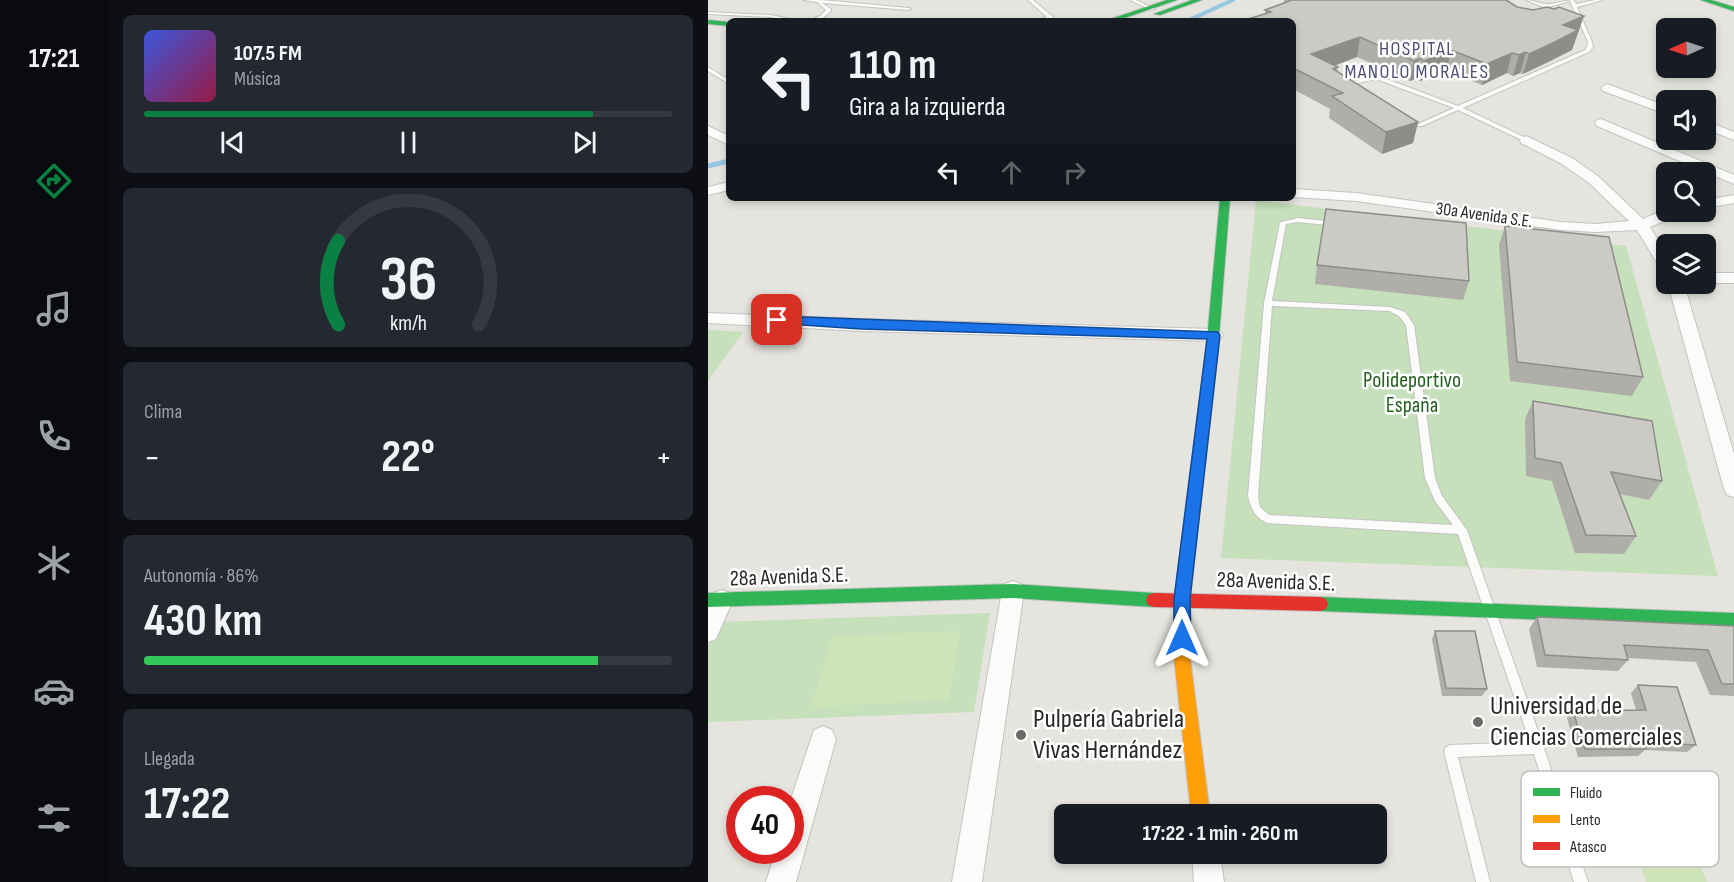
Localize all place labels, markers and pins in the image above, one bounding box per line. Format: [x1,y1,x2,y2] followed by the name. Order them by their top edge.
[751,294,802,345] pin
[1490,690,1682,753] place label: Universidad de Ciencias Comerciales
[1033,703,1184,766] place label: Pulpería Gabriela Vivas Hernández
[1471,715,1485,729] marker: Universidad de Ciencias Comerciales
[1014,728,1028,742] marker: Pulpería Gabriela Vivas Hernández

